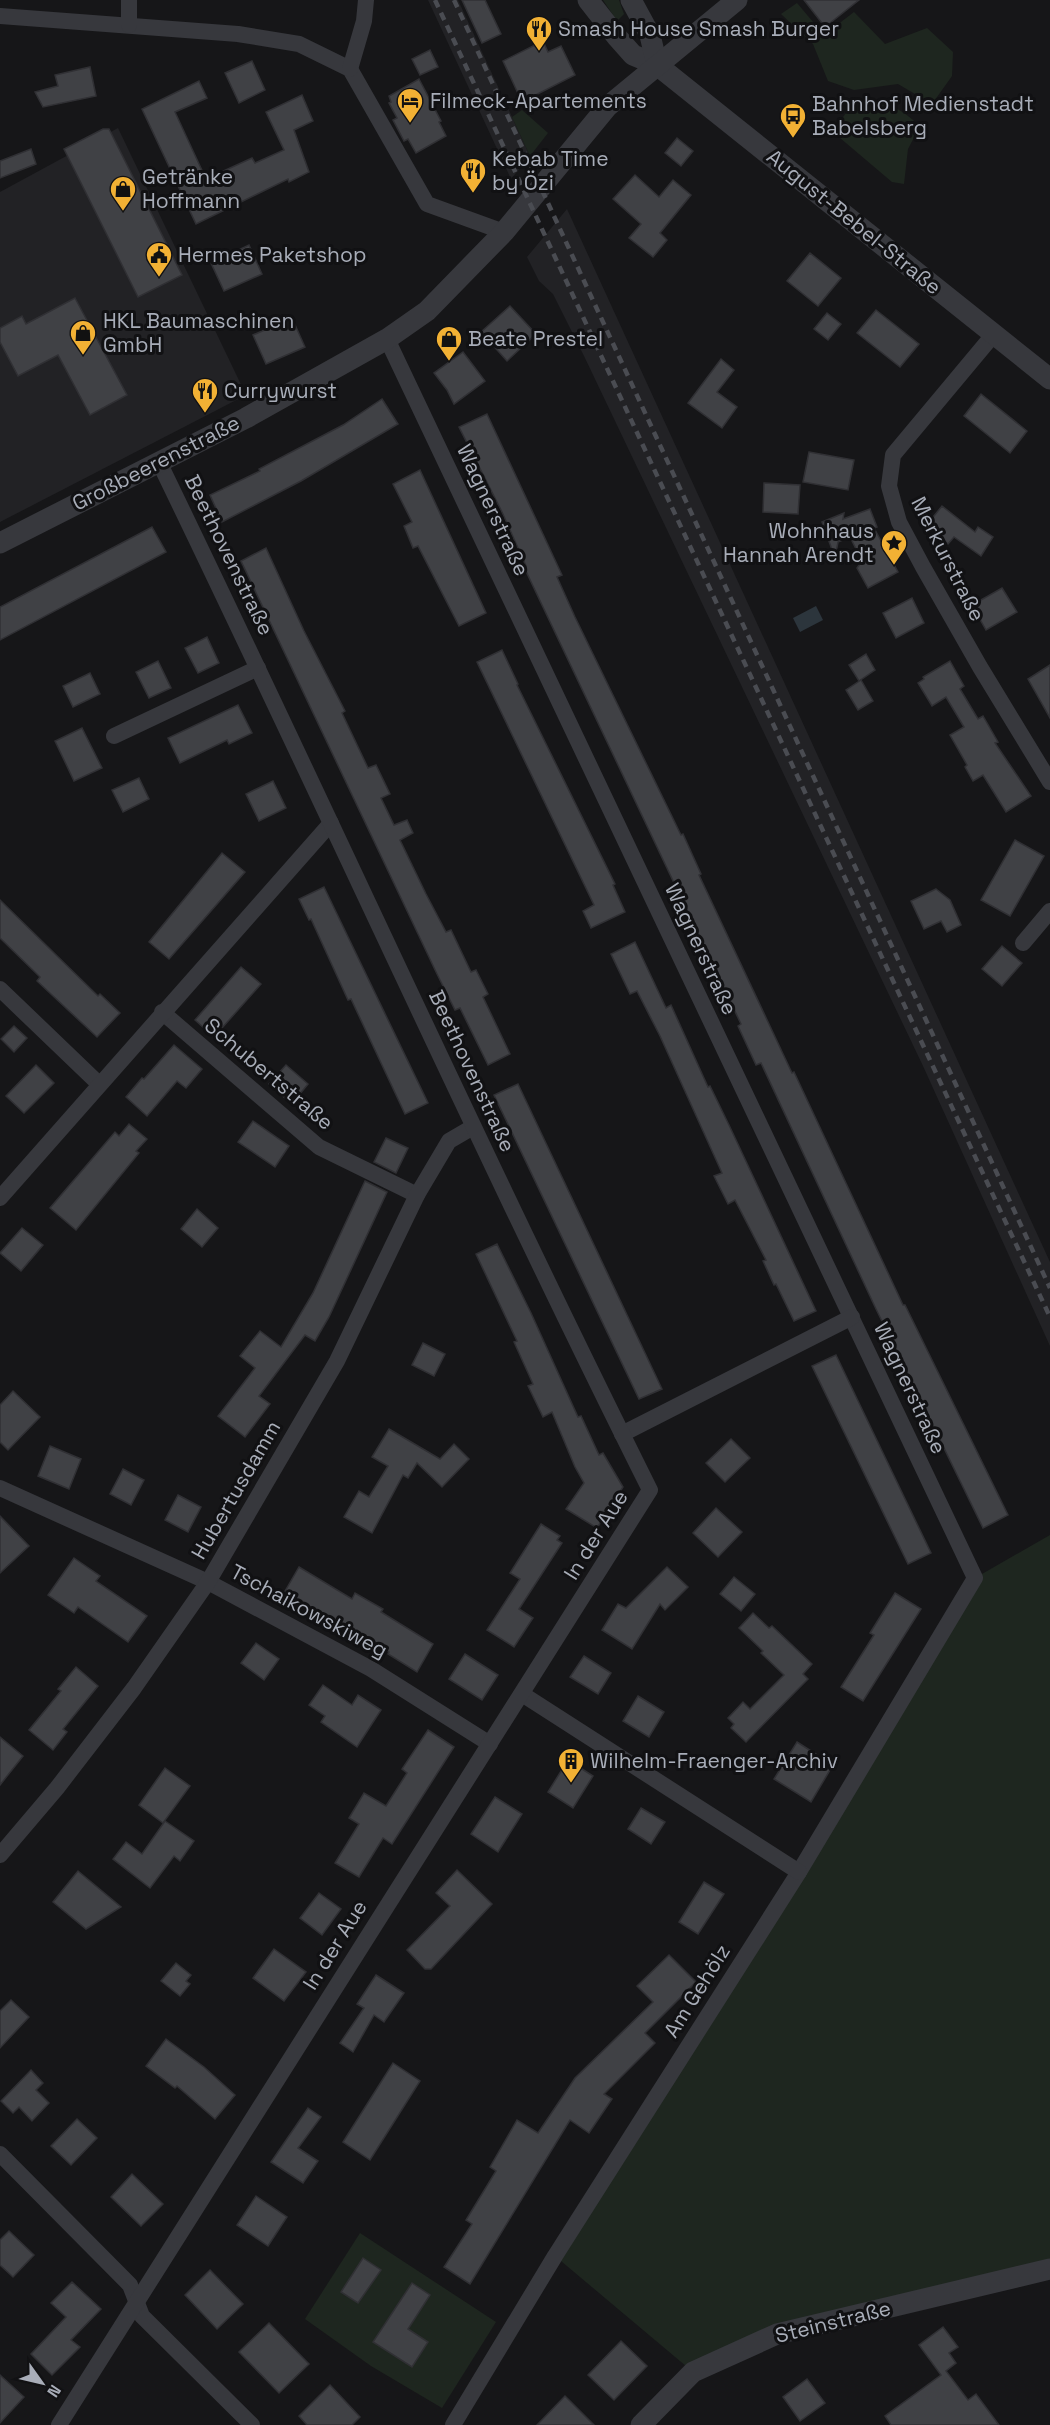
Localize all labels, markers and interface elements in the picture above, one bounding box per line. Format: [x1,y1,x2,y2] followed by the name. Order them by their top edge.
[524,14,554,52] restaurant icon: Smash House Smash Burger
[558,15,839,42] place label: Smash House Smash Burger
[395,86,425,124] hotel icon: Filmeck-Apartements
[430,87,647,114] place label: Filmeck-Apartements
[812,90,1034,141] place label: Bahnhof Medienstadt Babelsberg
[778,101,808,139] bus stop icon: Bahnhof Medienstadt Babelsberg
[762,143,947,300] street label: August-Bebel-Straße
[492,145,609,196] place label: Kebab Time by Özi
[458,156,488,194] restaurant icon: Kebab Time by Özi
[142,163,240,214] place label: Getränke Hoffmann
[108,174,138,212] shop icon: Getränke Hoffmann
[144,240,174,278] public building icon: Hermes Paketshop
[178,241,366,268] place label: Hermes Paketshop
[103,307,294,358] place label: HKL Baumaschinen GmbH
[68,318,98,356] shop icon: HKL Baumaschinen GmbH
[434,324,464,362] shop icon: Beate Prestel
[468,325,603,352] place label: Beate Prestel
[190,376,220,414] restaurant icon: Currywurst
[224,377,337,404] place label: Currywurst
[67,409,244,516] street label: Großbeerenstraße
[451,440,536,580] street label: Wagnerstraße
[179,470,280,640] street label: Beethovenstraße
[906,492,991,626] street label: Merkurstraße
[723,517,874,568] place label: Wohnhaus Hannah Arendt
[879,528,909,566] place icon: Wohnhaus Hannah Arendt
[659,879,744,1019] street label: Wagnerstraße
[423,986,522,1156] street label: Beethovenstraße
[199,1012,339,1135] street label: Schubertstraße
[868,1318,953,1458] street label: Wagnerstraße
[185,1416,286,1564] street label: Hubertusdamm
[557,1485,634,1585] street label: In der Aue
[226,1558,393,1663] street label: Tschaikowskiweg
[556,1746,586,1784] building icon: Wilhelm-Fraenger-Archiv
[590,1747,838,1774] place label: Wilhelm-Fraenger-Archiv
[296,1895,373,1995] street label: In der Aue
[657,1939,736,2042] street label: Am Gehölz
[772,2294,894,2349] street label: Steinstraße
[12,2353,72,2413] north arrow
[42,2381,66,2401] text: N

